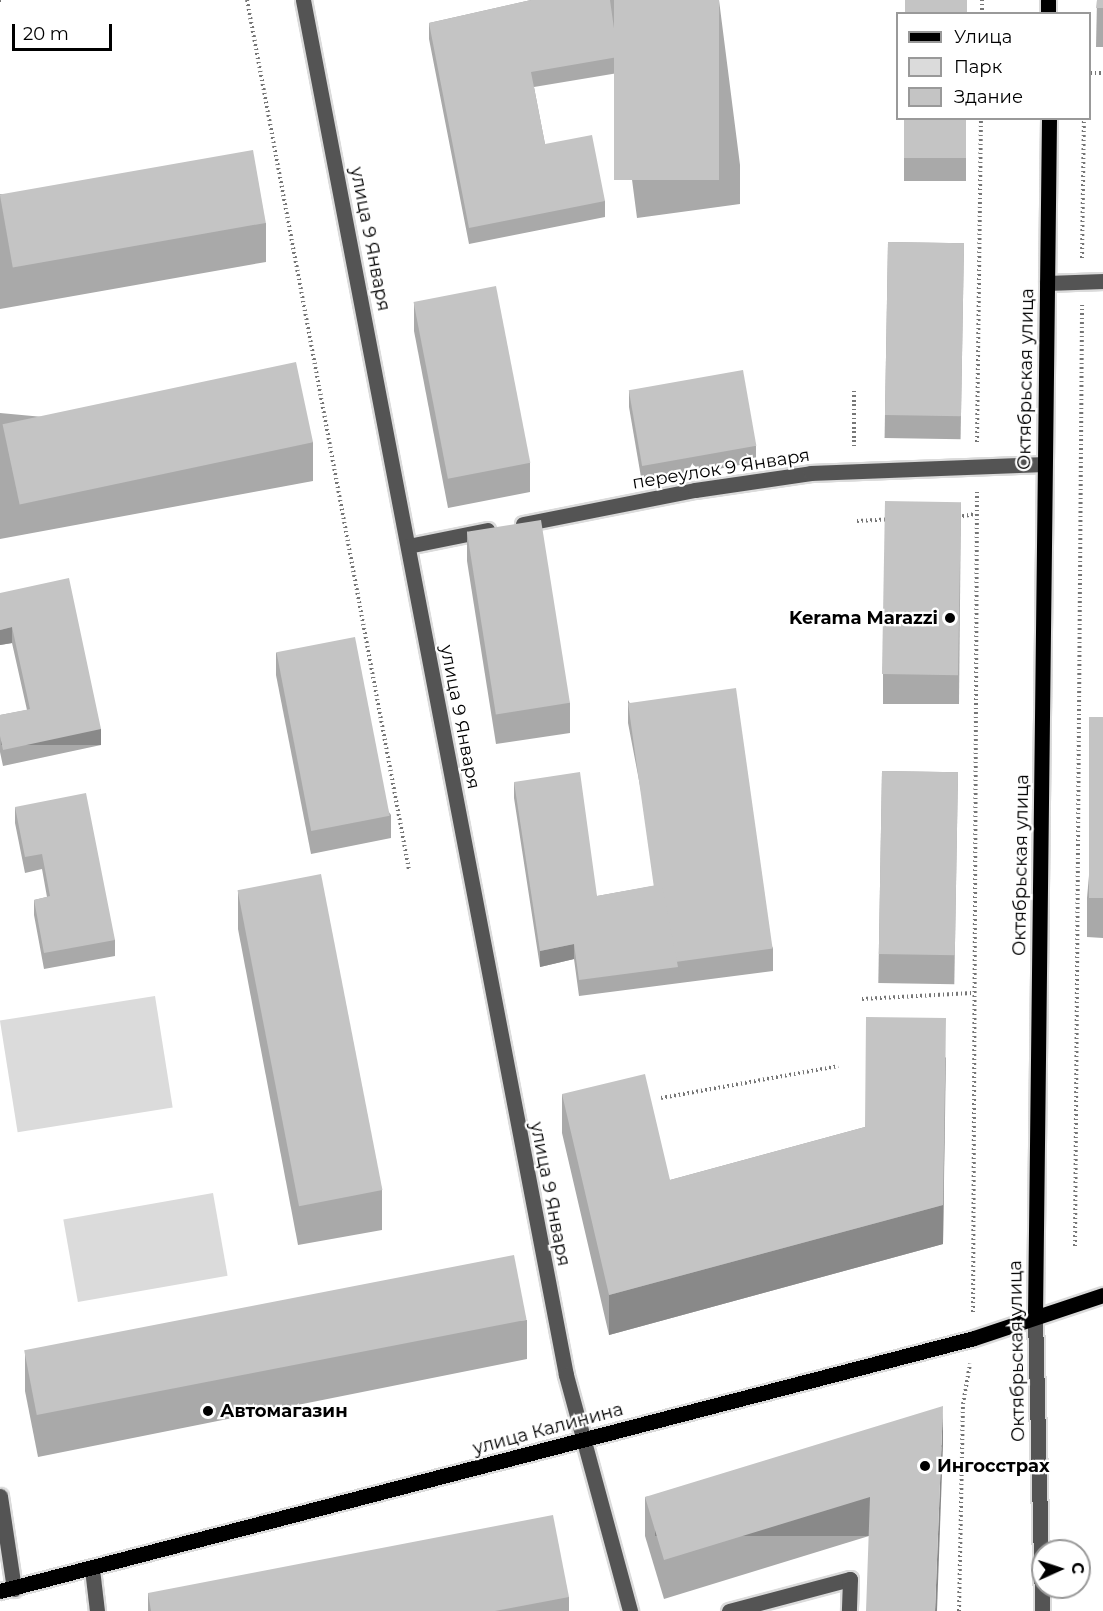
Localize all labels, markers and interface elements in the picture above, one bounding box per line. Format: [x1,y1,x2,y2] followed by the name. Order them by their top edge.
[15,12,116,50] scale bar
[896,12,1091,120] legend
[23,23,69,45] text: 20 m
[954,26,1012,48] text: Улица
[954,56,1002,78] text: Парк
[954,86,1023,108] text: Здание
[345,165,395,313] street label: улица 9 Января
[1014,288,1038,470] street label: Октябрьская улица
[631,444,811,494] street label: переулок 9 Января
[789,607,938,629] place label: Kerama Marazzi
[943,611,957,625] marker: Kerama Marazzi
[435,643,485,791] street label: улица 9 Января
[1009,774,1033,956] street label: Октябрьская улица
[525,1120,575,1268] street label: улица 9 Января
[1005,1260,1029,1442] street label: Октябрьская улица
[470,1399,626,1459] street label: улица Калинина
[220,1400,348,1422] place label: Автомагазин
[201,1404,215,1418] marker: Автомагазин
[937,1455,1050,1477] place label: Ингосстрах
[918,1459,932,1473] marker: Ингосстрах
[1031,1539,1091,1599] north arrow
[1068,1562,1087,1574] text: С

